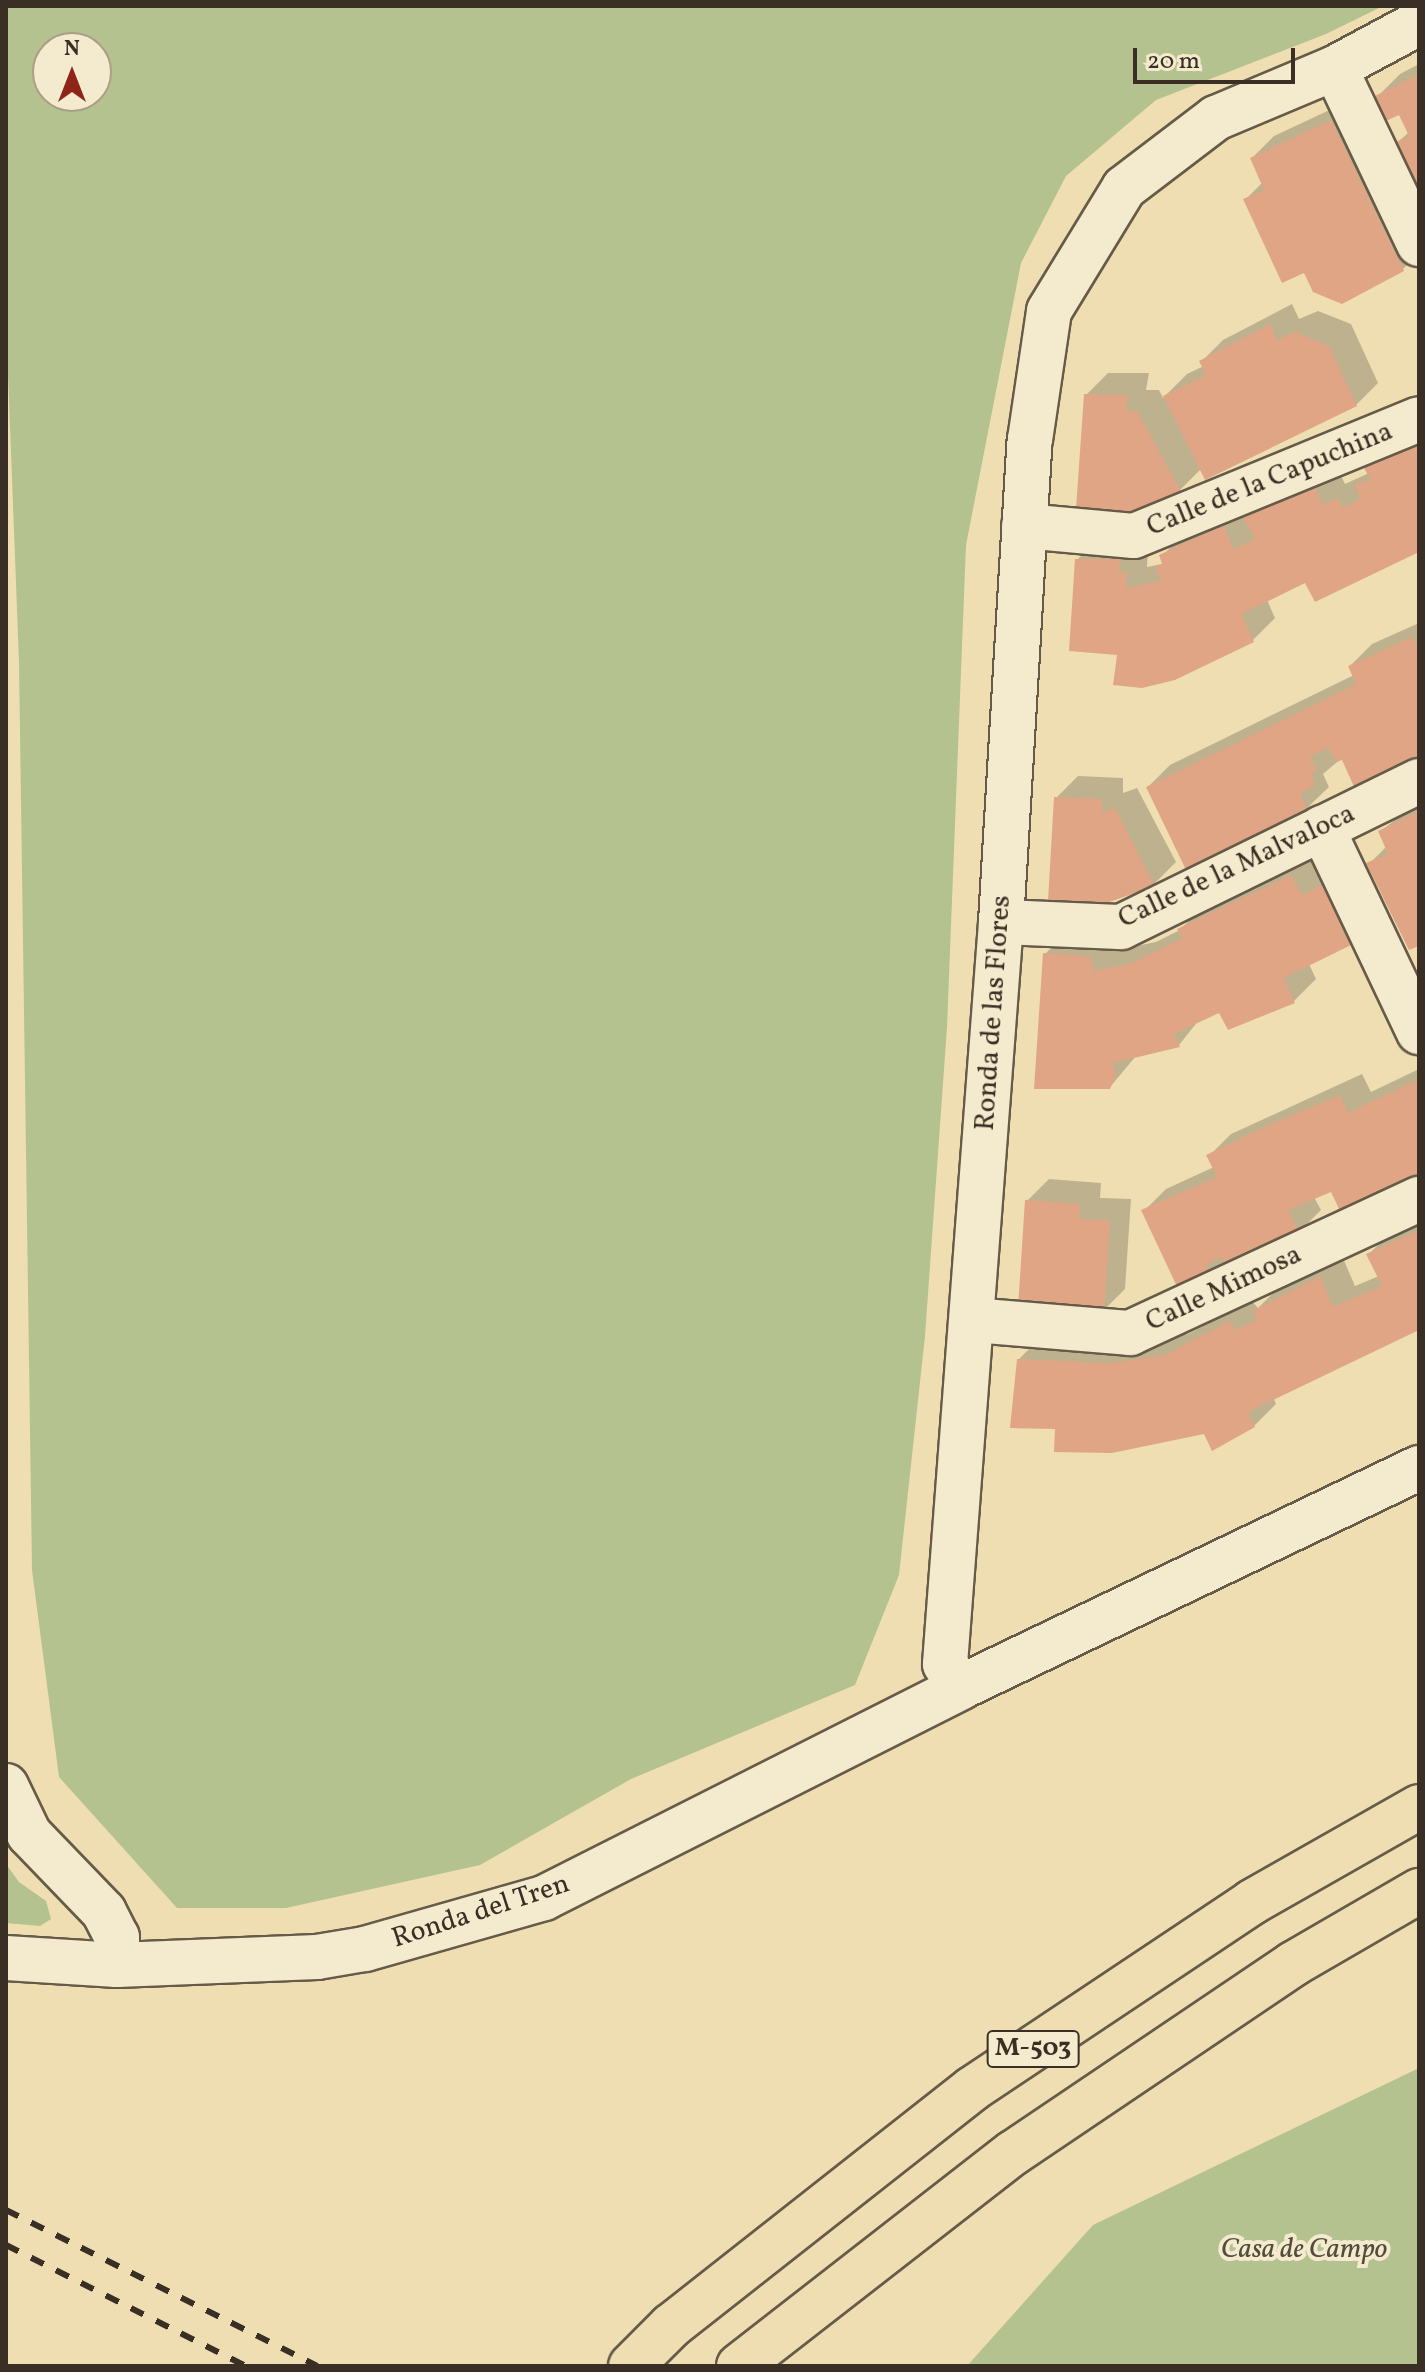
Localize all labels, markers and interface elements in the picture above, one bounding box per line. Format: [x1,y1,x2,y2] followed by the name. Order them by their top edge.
[32,32,112,112] north arrow
[1137,32,1299,82] scale bar
[64,34,80,65] text: N
[1147,45,1200,79] text: 20 m
[1142,415,1398,545] street label: Calle de la Capuchina
[1113,797,1361,937] street label: Calle de la Malvaloca
[969,894,1019,1132] street label: Ronda de las Flores
[1141,1238,1307,1340] street label: Calle Mimosa
[388,1867,574,1957] street label: Ronda del Tren
[985,2027,1081,2071] road number: M-503
[1221,2233,1387,2267] park label: Casa de Campo

